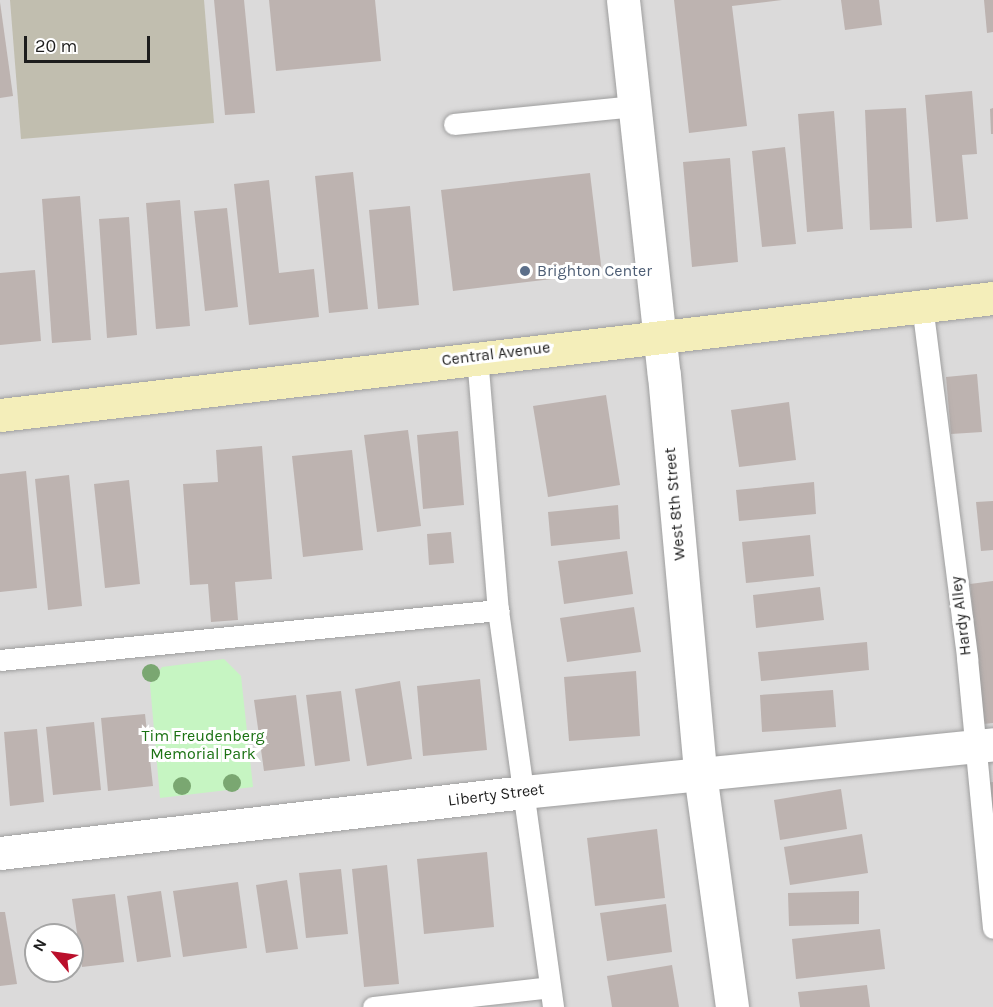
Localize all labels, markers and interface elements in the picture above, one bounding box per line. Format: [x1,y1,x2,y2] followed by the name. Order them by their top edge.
[27,24,153,62] scale bar
[35,35,77,57] text: 20 m
[537,261,652,281] place label: Brighton Center
[518,264,532,278] marker: Brighton Center
[441,338,551,370] street label: Central Avenue
[660,447,690,561] street label: West 8th Street
[947,575,975,657] street label: Hardy Alley
[141,726,265,764] park label: Tim Freudenberg Memorial Park
[447,780,545,810] street label: Liberty Street
[24,923,84,983] north arrow
[28,935,51,955] text: N

